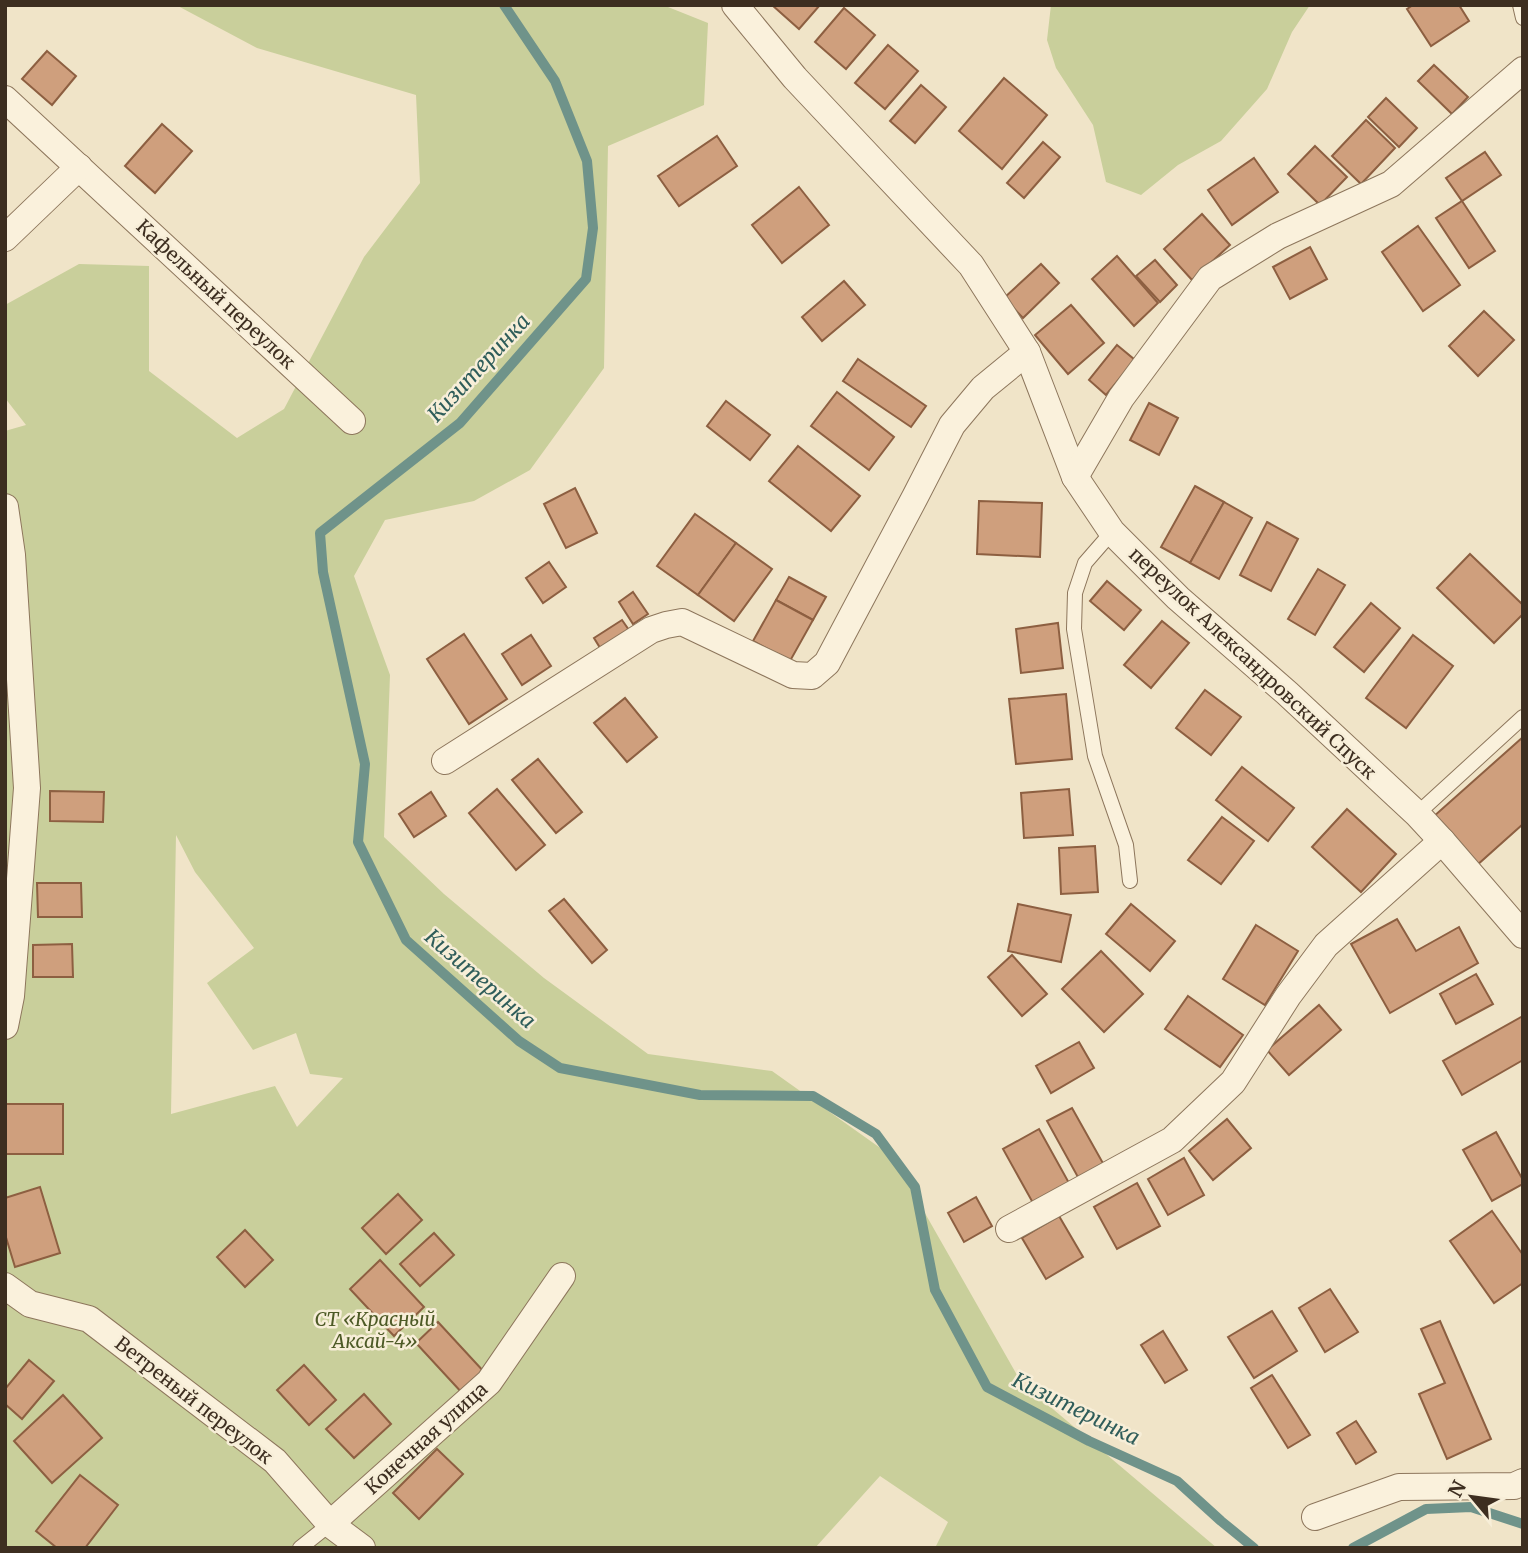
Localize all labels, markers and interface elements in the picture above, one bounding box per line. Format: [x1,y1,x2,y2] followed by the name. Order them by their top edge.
[132,214,300,374] street label: Кафельный переулок
[422,308,536,427] water label: Кизитеринка
[1124,542,1382,784] street label: переулок Александровский Спуск
[419,923,541,1034] water label: Кизитеринка
[314,1307,436,1353] park label: СТ «Красный Аксай-4»
[110,1331,278,1469] street label: Ветреный переулок
[1008,1366,1144,1451] water label: Кизитеринка
[360,1377,492,1499] street label: Конечная улица
[1437,1462,1507,1532] north arrow
[1443,1476,1471,1501] text: N

